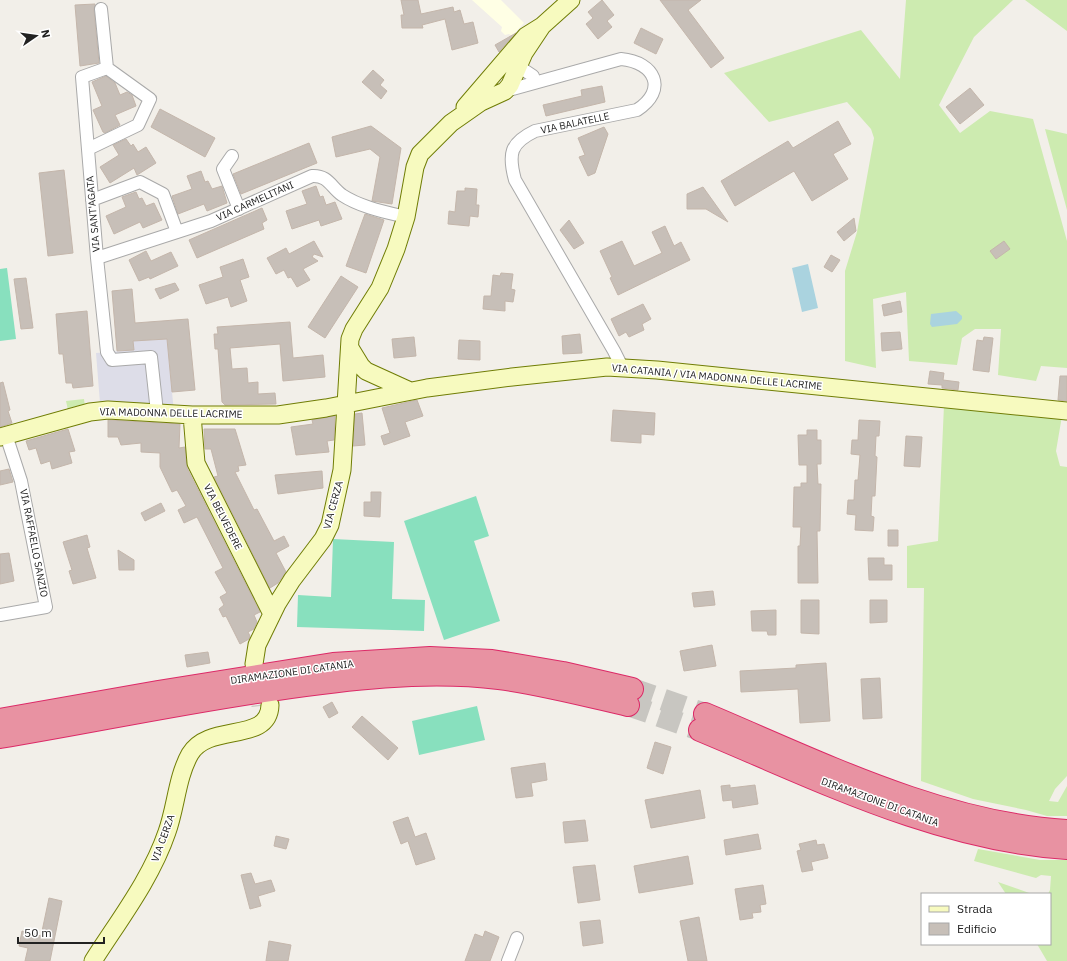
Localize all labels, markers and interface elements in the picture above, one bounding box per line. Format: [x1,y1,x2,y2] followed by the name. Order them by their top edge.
[16,16,56,56] north arrow
[38,28,53,39] text: N
[539,109,611,137] street label: VIA BALATELLE
[83,175,103,253] street label: VIA SANT'AGATA
[214,178,296,224] street label: VIA CARMELITANI
[611,361,823,393] street label: VIA CATANIA / VIA MADONNA DELLE LACRIME
[99,405,243,421] street label: VIA MADONNA DELLE LACRIME
[320,479,346,531] street label: VIA CERZA
[201,482,245,552] street label: VIA BELVEDERE
[17,488,51,598] street label: VIA RAFFAELLO SANZIO
[230,657,355,687] street label: DIRAMAZIONE DI CATANIA
[819,775,941,830] street label: DIRAMAZIONE DI CATANIA
[148,812,178,863] street label: VIA CERZA
[921,893,1051,945] legend
[957,901,993,916] text: Strada
[18,919,104,945] scale bar
[957,921,997,936] text: Edificio
[24,925,52,940] text: 50 m

